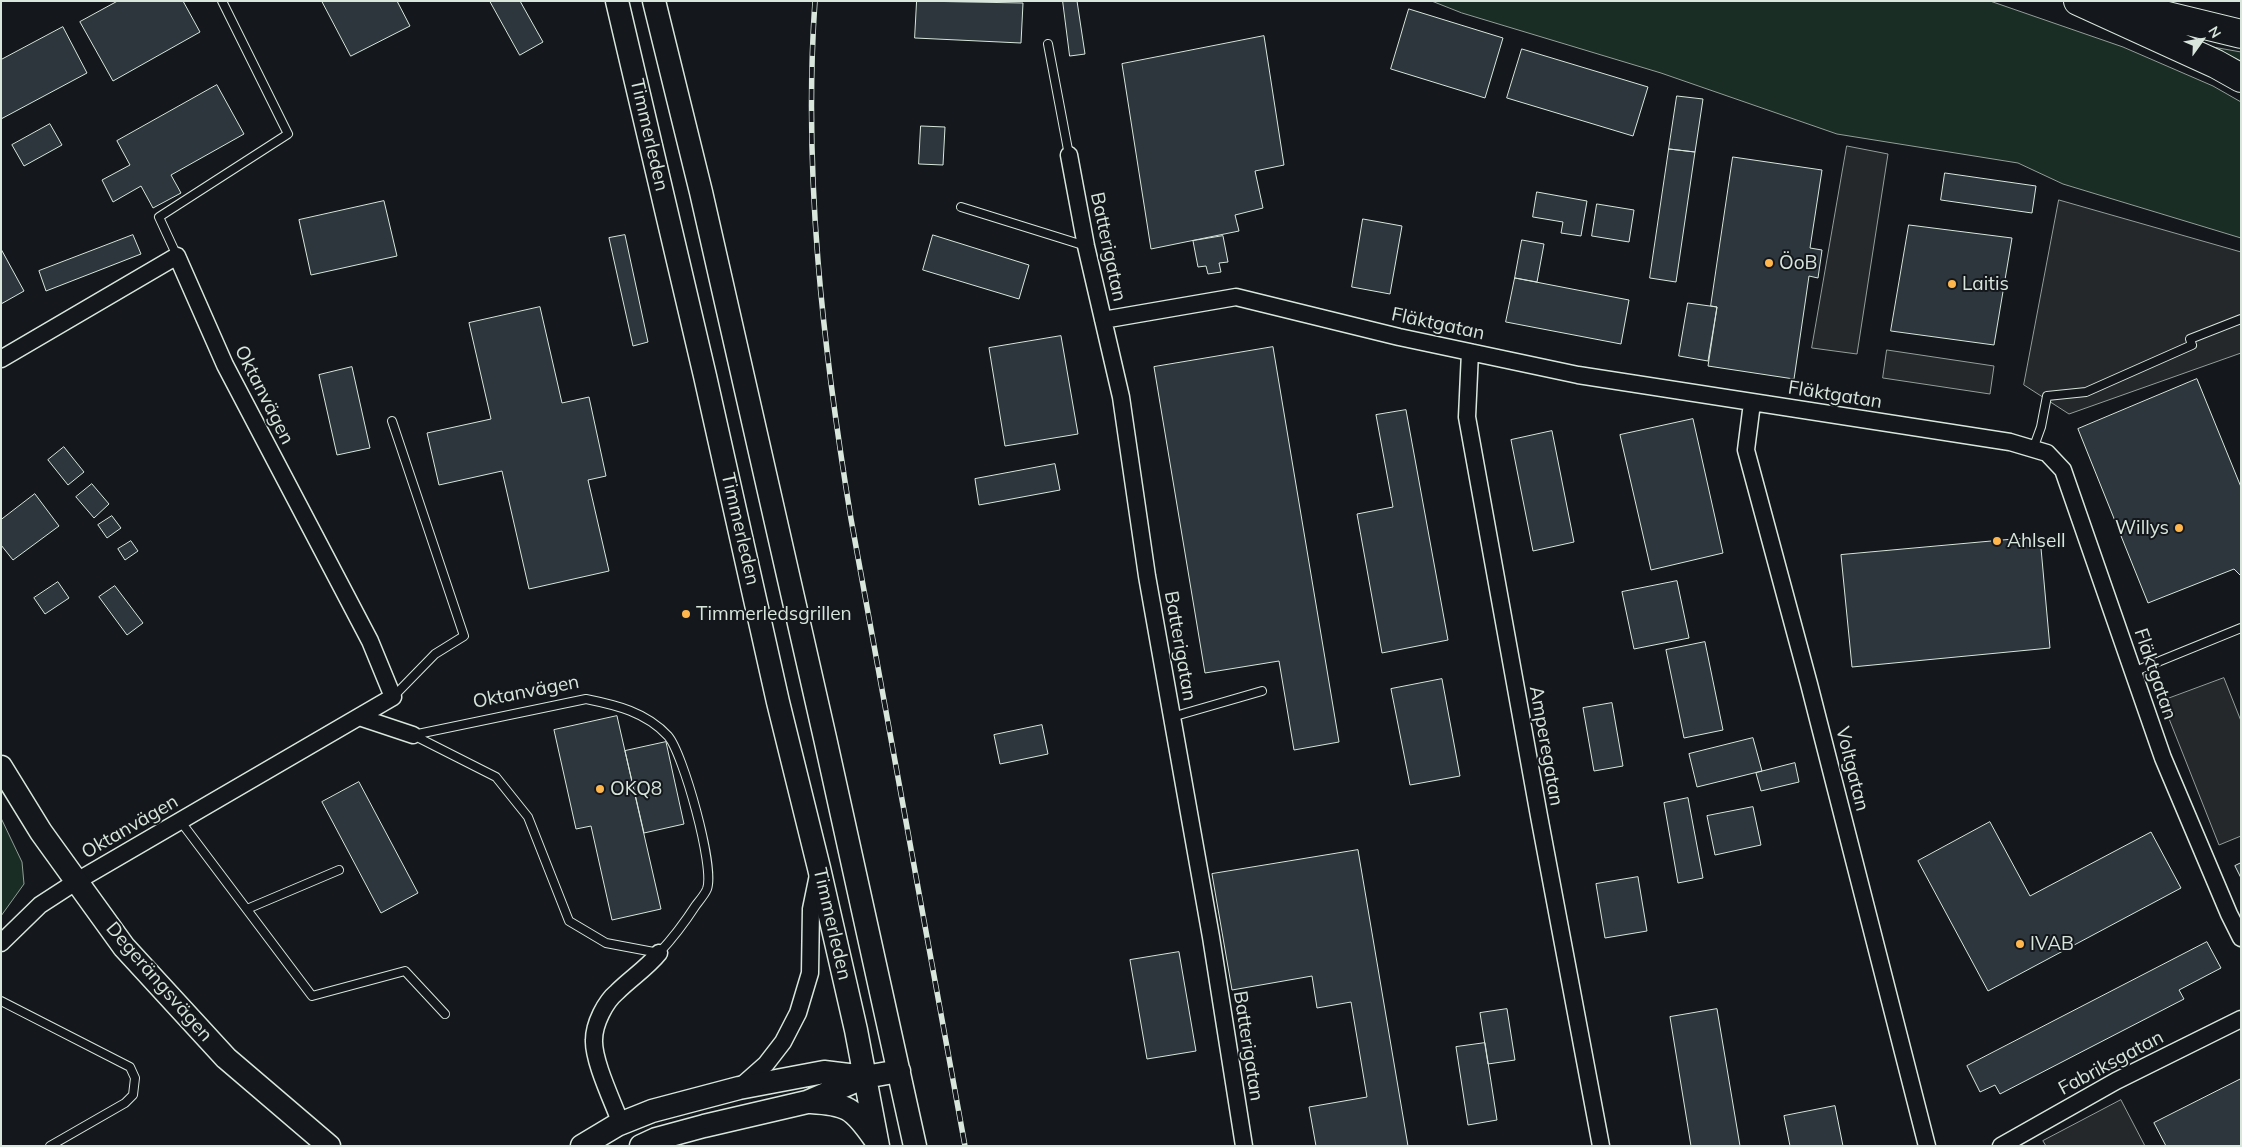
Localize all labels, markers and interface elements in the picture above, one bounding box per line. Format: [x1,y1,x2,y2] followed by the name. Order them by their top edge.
[2177,15,2227,65] north arrow
[2204,23,2225,41] text: N
[625,77,673,193] street label: Timmerleden
[1085,190,1131,304] street label: Batterigatan
[1779,252,1817,274] place label: ÖoB
[1763,257,1775,269] marker: ÖoB
[1962,273,2009,295] place label: Laitis
[1946,278,1958,290] marker: Laitis
[1389,303,1487,345] street label: Fläktgatan
[229,342,299,448] street label: Oktanvägen
[1786,376,1884,414] street label: Fläktgatan
[716,471,764,587] street label: Timmerleden
[2115,517,2169,539] place label: Willys
[2173,522,2185,534] marker: Willys
[2007,530,2065,552] place label: Ahlsell
[1991,535,2003,547] marker: Ahlsell
[1159,589,1201,703] street label: Batterigatan
[696,603,852,625] place label: Timmerledsgrillen
[680,608,692,620] marker: Timmerledsgrillen
[2129,625,2181,723] street label: Fläktgatan
[471,671,581,713] street label: Oktanvägen
[1524,684,1568,808] street label: Amperegatan
[1831,724,1873,814] street label: Voltgatan
[610,778,662,800] place label: OKQ8
[594,783,606,795] marker: OKQ8
[78,790,182,864] street label: Oktanvägen
[808,866,856,982] street label: Timmerleden
[101,918,217,1046] street label: Degerängsvägen
[2030,933,2074,955] place label: IVAB
[2014,938,2026,950] marker: IVAB
[1228,989,1268,1103] street label: Batterigatan
[2055,1026,2167,1100] street label: Fabriksgatan

